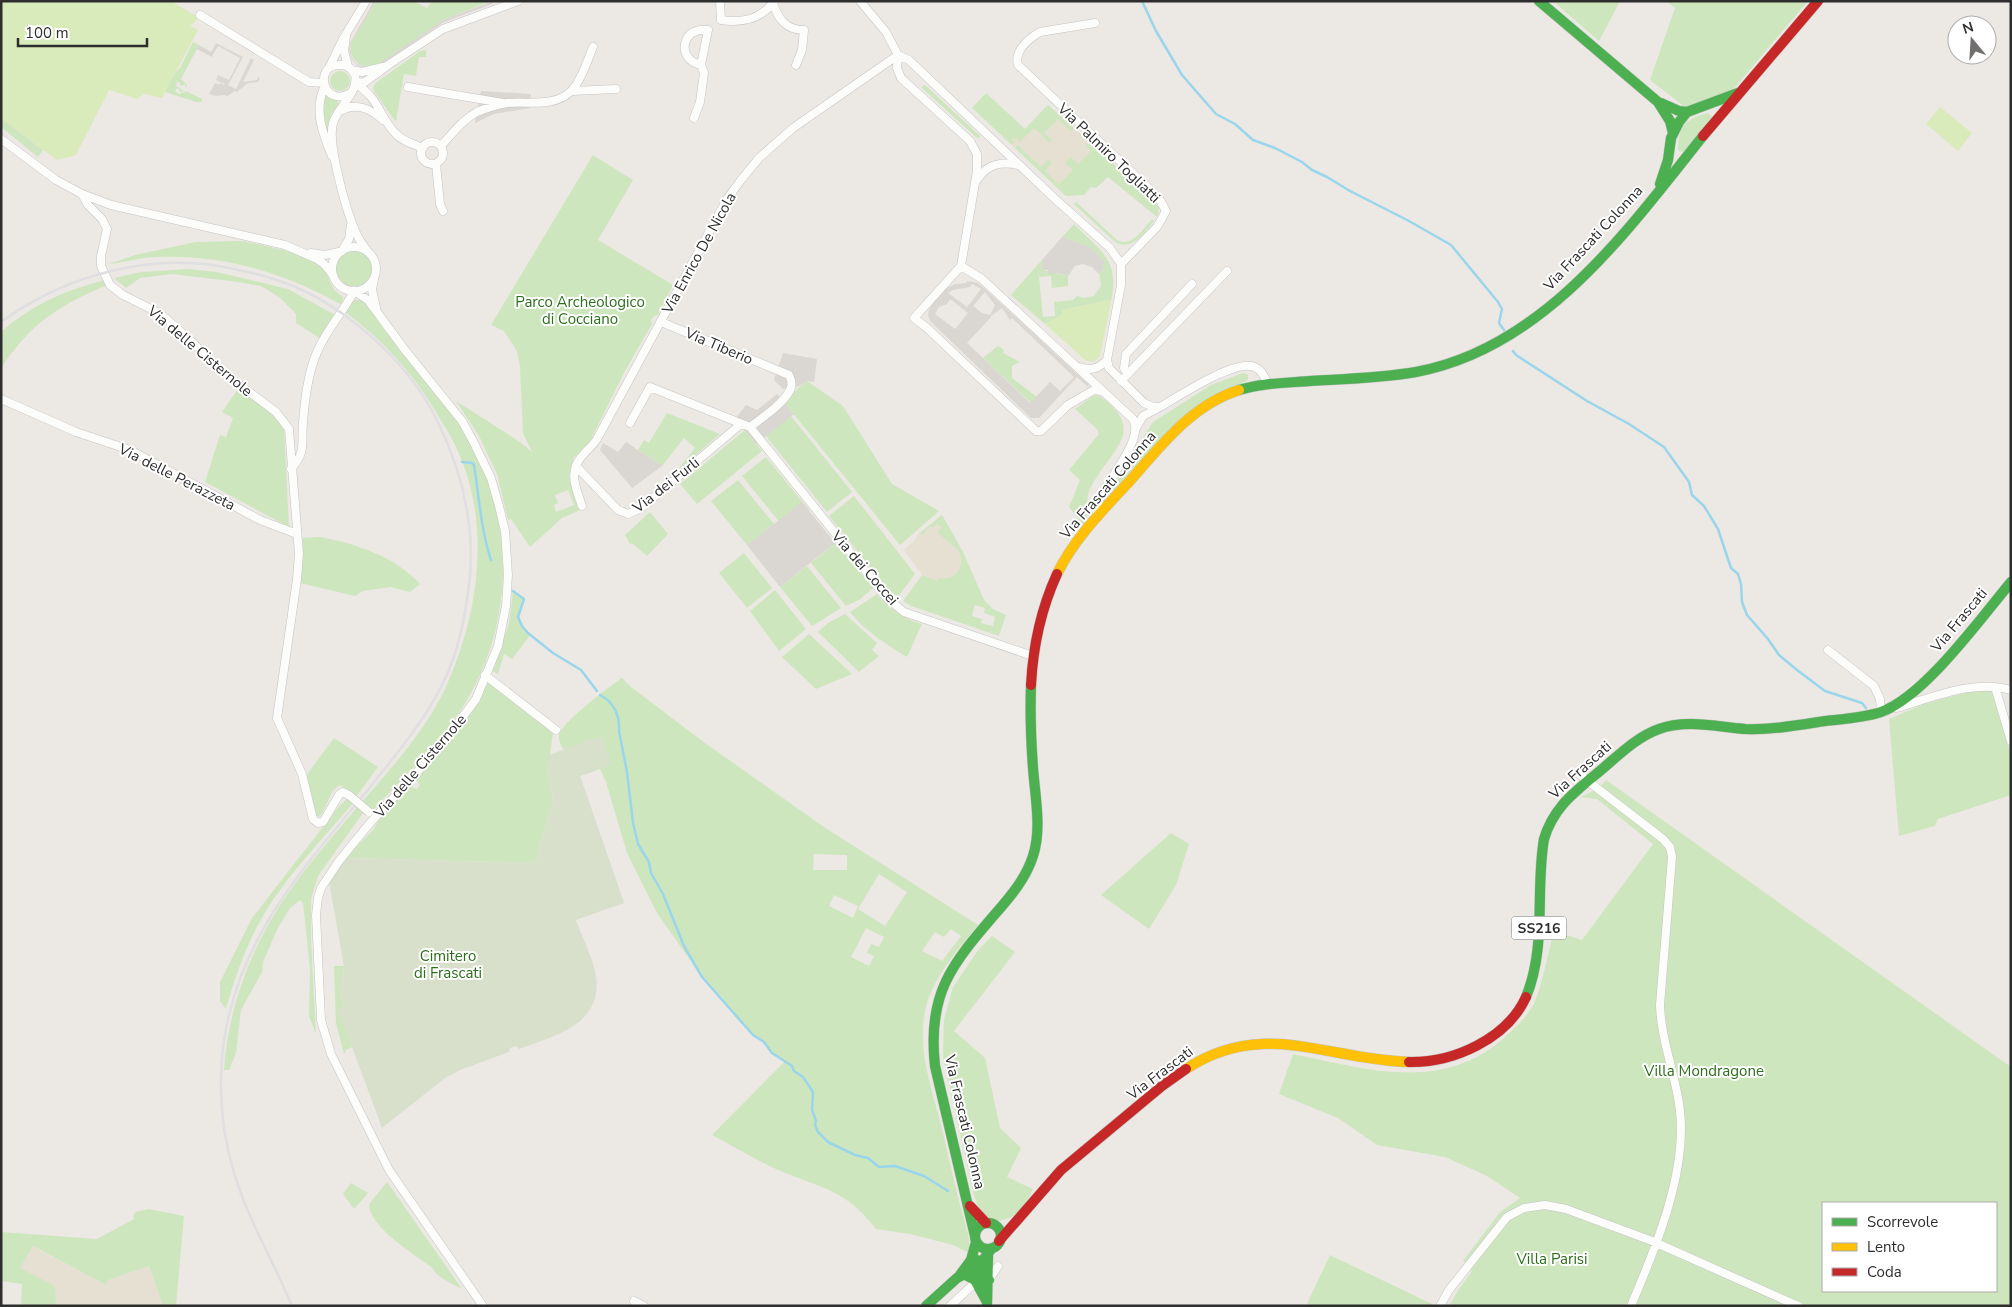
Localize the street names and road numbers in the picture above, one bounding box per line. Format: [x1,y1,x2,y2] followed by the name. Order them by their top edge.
[1053,98,1165,207] street label: Via Palmiro Togliatti
[1538,181,1647,296] street label: Via Frascati Colonna
[657,189,741,318] street label: Via Enrico De Nicola
[142,300,257,401] street label: Via delle Cisternole
[681,322,756,369] street label: Via Tiberio
[1055,427,1161,544] street label: Via Frascati Colonna
[114,439,239,515] street label: Via delle Perazzeta
[628,453,703,518] street label: Via dei Furli
[826,526,903,610] street label: Via dei Coccei
[1926,584,1992,657] street label: Via Frascati
[369,710,471,823] street label: Via delle Cisternole
[1544,737,1616,804] street label: Via Frascati
[1512,916,1566,940] road number: SS216
[1122,1042,1197,1105] street label: Via Frascati
[940,1052,990,1191] street label: Via Frascati Colonna

